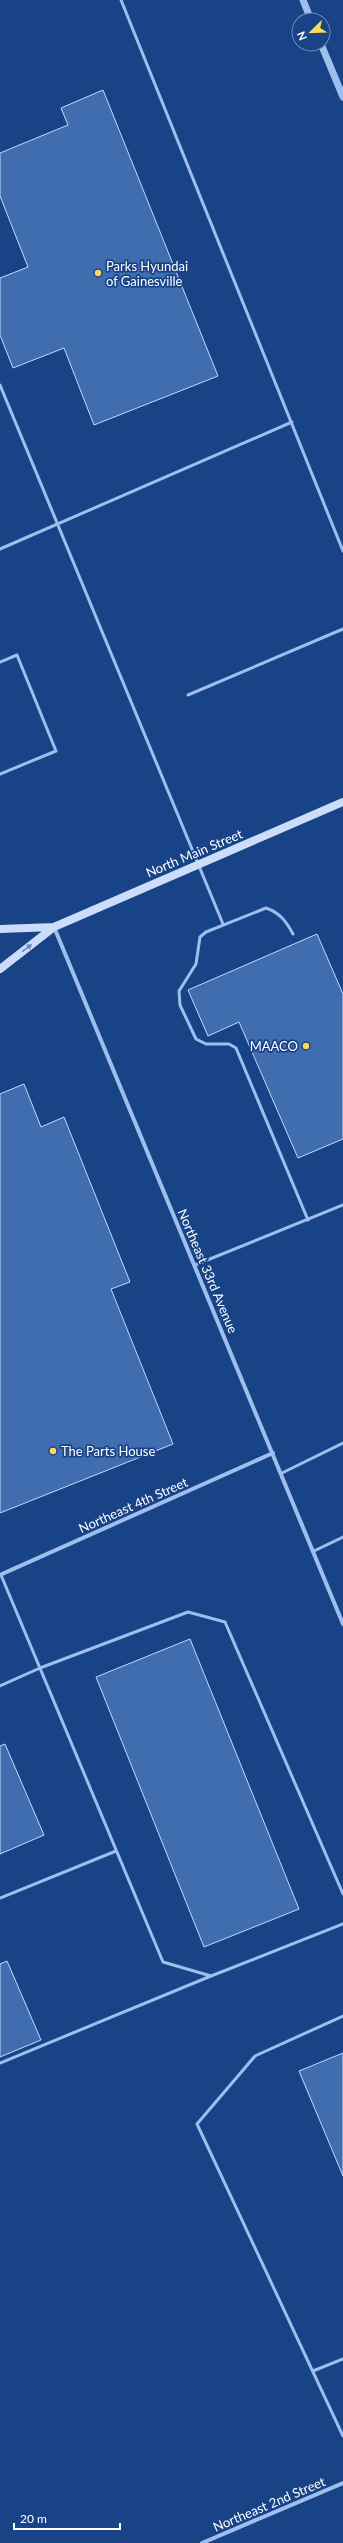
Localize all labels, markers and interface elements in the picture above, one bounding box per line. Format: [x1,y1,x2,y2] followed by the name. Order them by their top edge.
[291,12,331,52] north arrow
[294,30,309,43] text: N
[106,258,188,289] place label: Parks Hyundai of Gainesville
[93,268,103,278] marker: Parks Hyundai of Gainesville
[143,825,245,881] street label: North Main Street
[21,944,32,952] one-way arrow
[250,1038,298,1054] place label: MAACO
[301,1041,311,1051] marker: MAACO
[175,1206,241,1336] street label: Northeast 33rd Avenue
[61,1443,155,1459] place label: The Parts House
[48,1446,58,1456] marker: The Parts House
[76,1474,190,1536] street label: Northeast 4th Street
[210,2473,328,2535] street label: Northeast 2nd Street
[14,2505,120,2531] scale bar
[20,2511,47,2526] text: 20 m

